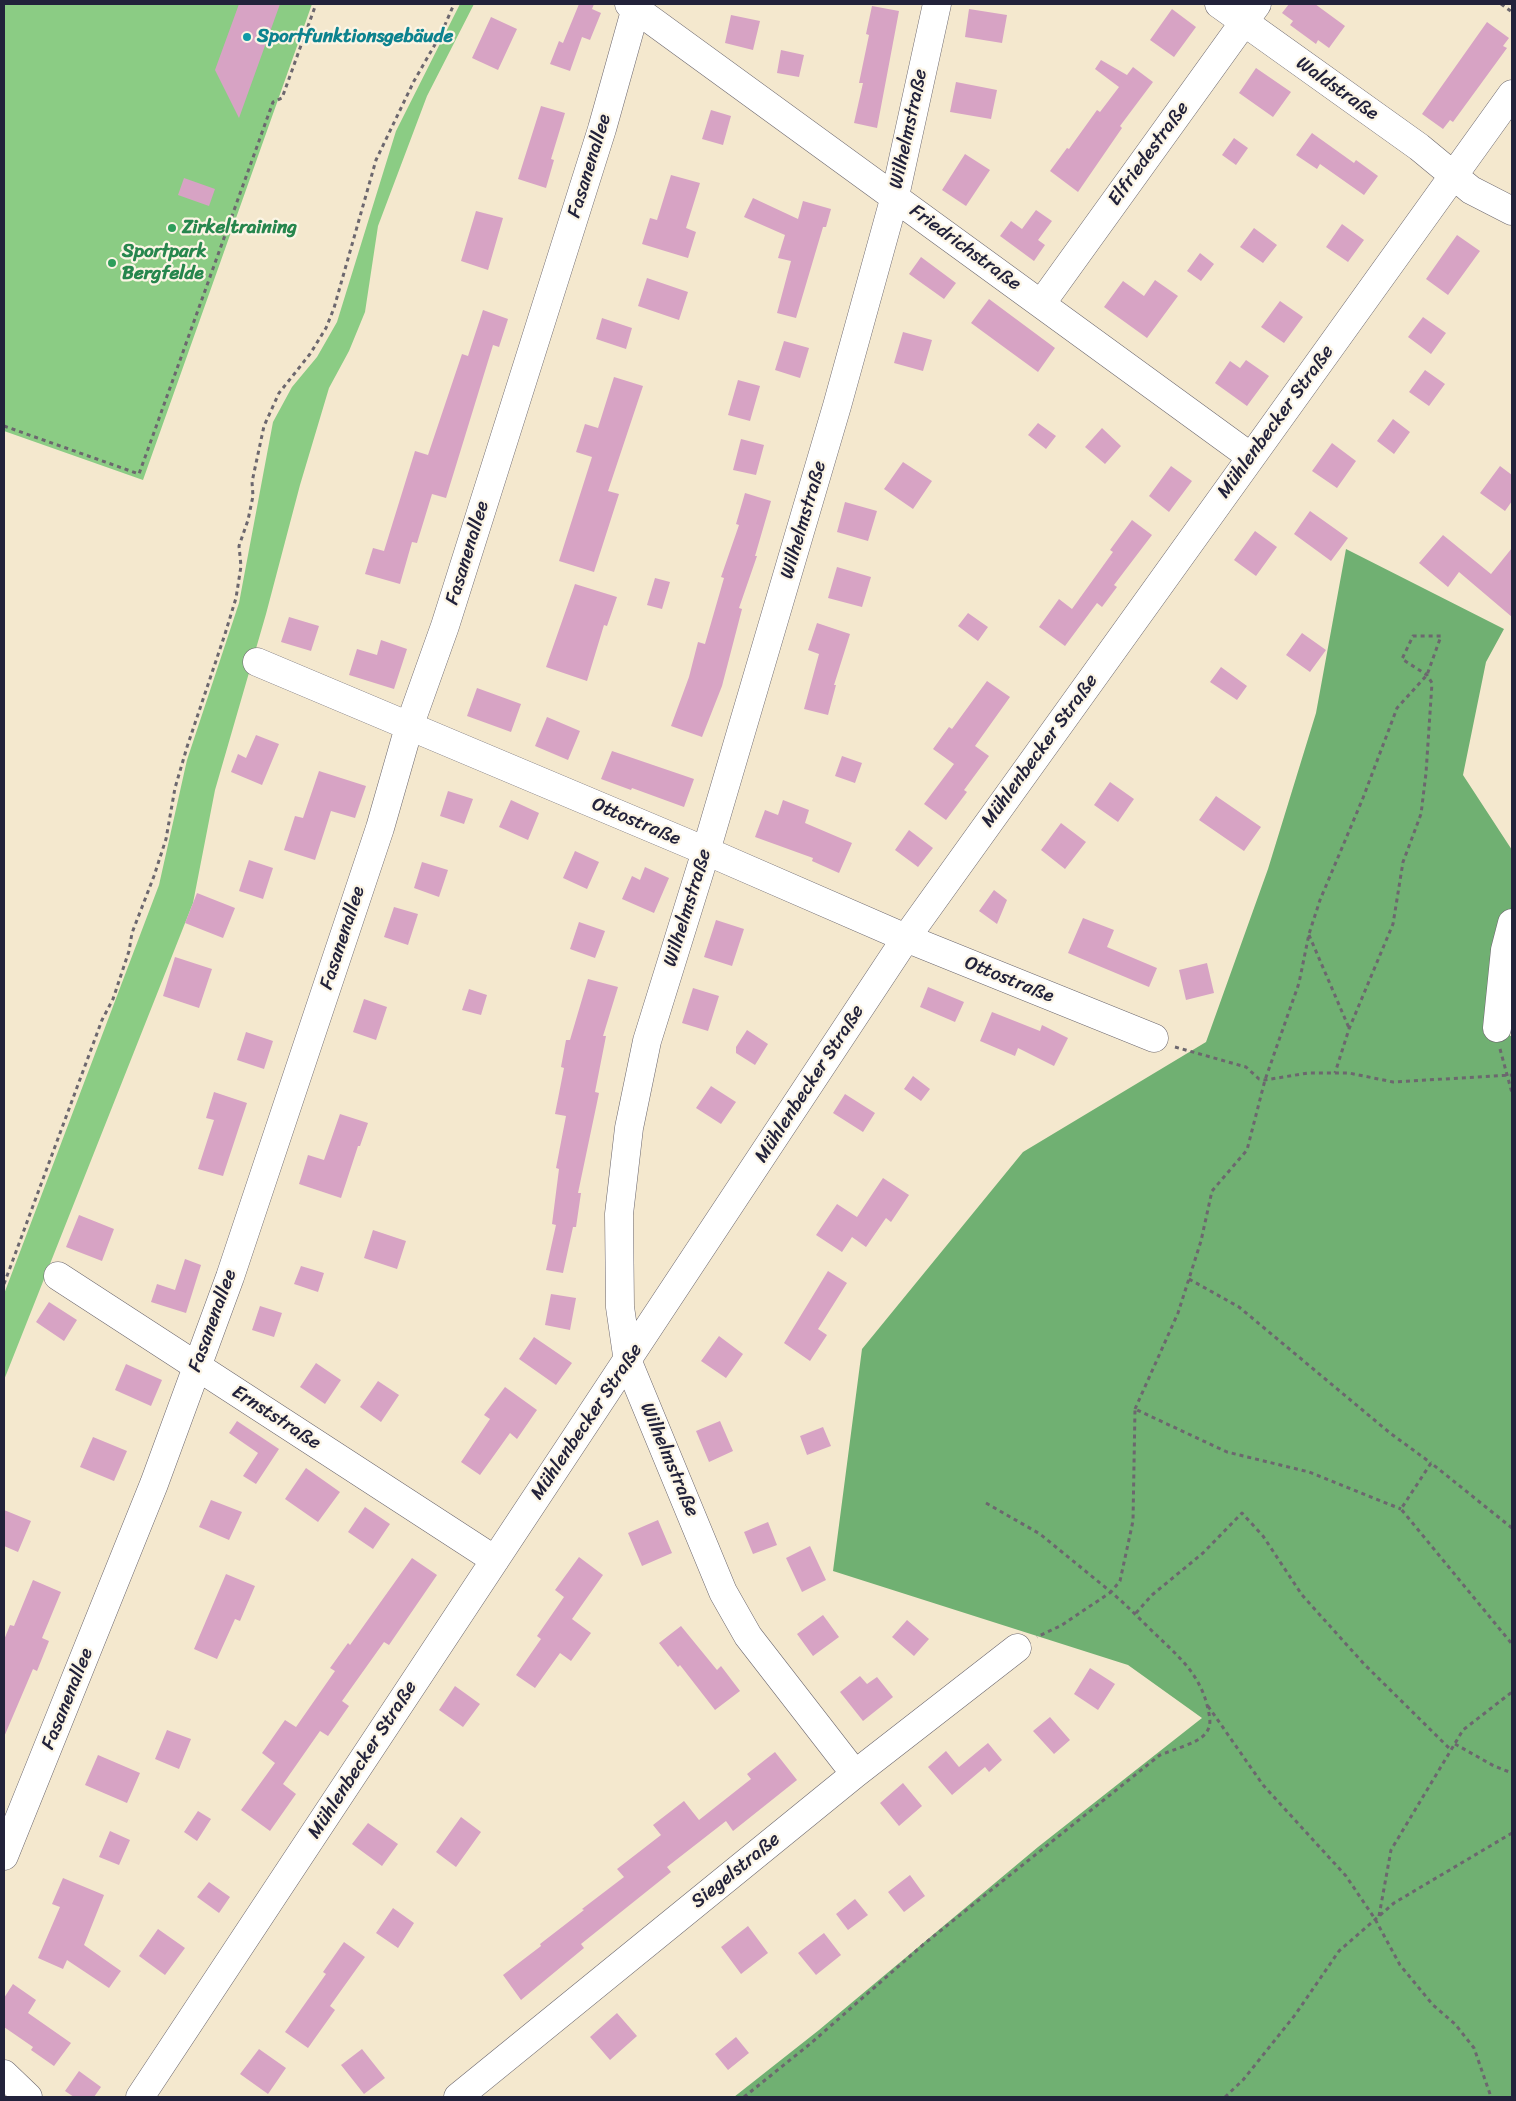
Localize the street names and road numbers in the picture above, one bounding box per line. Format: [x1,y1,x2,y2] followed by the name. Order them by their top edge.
[1291,52,1383,126] street label: Waldstraße
[885,67,933,191] street label: Wilhelmstraße
[1104,98,1194,210] street label: Elfriedestraße
[563,111,617,221] street label: Fasanenallee
[905,200,1025,296] street label: Friedrichstraße
[1213,341,1339,503] street label: Mühlenbecker Straße
[776,458,832,582] street label: Wilhelmstraße
[441,498,495,608] street label: Fasanenallee
[977,670,1103,832] street label: Mühlenbecker Straße
[588,793,684,851] street label: Ottostraße
[659,847,717,969] street label: Wilhelmstraße
[316,884,370,992] street label: Fasanenallee
[961,952,1057,1008] street label: Ottostraße
[751,1001,869,1167] street label: Mühlenbecker Straße
[184,1267,242,1375] street label: Fasanenallee
[526,1340,648,1504] street label: Mühlenbecker Straße
[227,1381,325,1455] street label: Ernststraße
[635,1400,703,1520] street label: Wilhelmstraße
[37,1645,99,1753] street label: Fasanenallee
[304,1677,422,1843] street label: Mühlenbecker Straße
[687,1828,785,1914] street label: Siegelstraße

